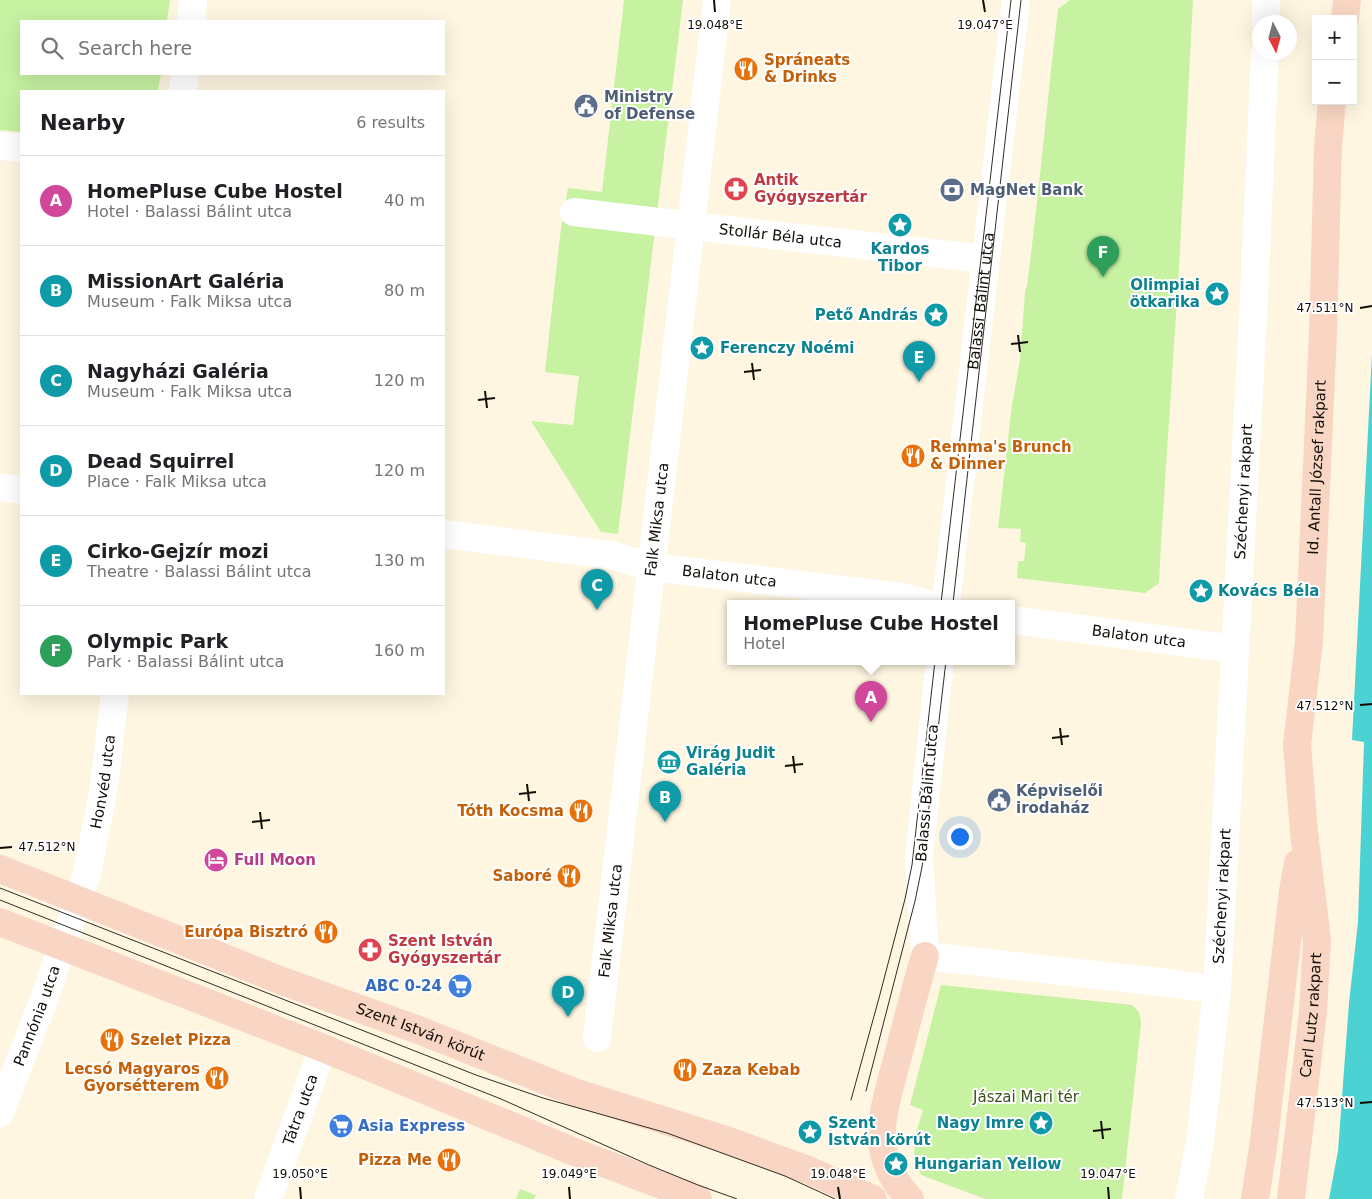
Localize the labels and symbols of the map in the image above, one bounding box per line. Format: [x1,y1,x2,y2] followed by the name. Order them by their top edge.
[1252,15,1297,60] north arrow
[687,18,743,32] text: 19.048°E
[957,18,1013,32] text: 19.047°E
[764,51,850,86] place label: Spráneats & Drinks
[733,56,759,82] restaurant icon: Spráneats & Drinks
[604,88,695,123] place label: Ministry of Defense
[573,93,599,119] public building icon: Ministry of Defense
[754,171,867,206] place label: Antik Gyógyszertár
[723,176,749,202] pharmacy icon: Antik Gyógyszertár
[939,177,965,203] bank icon: MagNet Bank
[970,181,1084,199] place label: MagNet Bank
[887,212,913,238] place icon: Kardos Tibor
[718,220,843,252] street label: Stollár Béla utca
[964,231,998,371] street label: Balassi Bálint utca
[1087,236,1119,277] pin: F
[870,240,930,275] place label: Kardos Tibor
[1130,276,1200,311] place label: Olimpiai ötkarika
[1204,281,1230,307] place icon: Olimpiai ötkarika
[1297,301,1353,315] text: 47.511°N
[923,302,949,328] place icon: Pető András
[815,306,918,324] place label: Pető András
[689,335,715,361] place icon: Ferenczy Noémi
[720,339,855,357] place label: Ferenczy Noémi
[903,341,935,382] pin: E
[1304,379,1330,555] street label: Id. Antall József rakpart
[1231,423,1256,560] street label: Széchenyi rakpart
[930,438,1072,473] place label: Remma's Brunch & Dinner
[900,443,926,469] restaurant icon: Remma's Brunch & Dinner
[641,462,672,577] street label: Falk Miksa utca
[681,562,778,591] street label: Balaton utca
[581,569,613,610] pin: C
[1188,578,1214,604] place icon: Kovács Béla
[1218,582,1319,600] place label: Kovács Béla
[1091,621,1187,651] street label: Balaton utca
[855,681,887,722] pin: A
[1297,699,1353,713] text: 47.512°N
[912,723,942,863] street label: Balassi Bálint utca
[87,734,119,831] street label: Honvéd utca
[686,744,775,779] place label: Virág Judit Galéria
[656,749,682,775] museum icon: Virág Judit Galéria
[649,781,681,822] pin: B
[1016,782,1103,817] place label: Képviselői irodaház
[986,787,1012,813] public building icon: Képviselői irodaház
[568,798,594,824] restaurant icon: Tóth Kocsma
[457,802,564,820] place label: Tóth Kocsma
[947,824,973,850] your location
[1209,828,1235,964] street label: Széchenyi rakpart
[19,840,75,854] text: 47.512°N
[203,847,229,873] hotel icon: Full Moon
[234,851,316,869] place label: Full Moon
[556,863,582,889] restaurant icon: Saboré
[595,863,626,979] street label: Falk Miksa utca
[492,867,552,885] place label: Saboré
[313,919,339,945] restaurant icon: Európa Bisztró
[184,923,308,941] place label: Európa Bisztró
[388,932,501,967] place label: Szent István Gyógyszertár
[357,937,383,963] pharmacy icon: Szent István Gyógyszertár
[1296,952,1325,1079] street label: Carl Lutz rakpart
[10,963,64,1069] street label: Pannónia utca
[447,973,473,999] supermarket icon: ABC 0-24
[552,976,584,1017] pin: D
[365,977,442,995] place label: ABC 0-24
[354,999,488,1065] street label: Szent István körút
[99,1027,125,1053] restaurant icon: Szelet Pizza
[130,1031,231,1049] place label: Szelet Pizza
[672,1057,698,1083] restaurant icon: Zaza Kebab
[65,1060,200,1095] place label: Lecsó Magyaros Gyorsétterem
[702,1061,800,1079] place label: Zaza Kebab
[204,1065,230,1091] restaurant icon: Lecsó Magyaros Gyorsétterem
[279,1072,322,1149] street label: Tátra utca
[972,1088,1080,1106] park label: Jászai Mari tér
[1297,1096,1353,1110] text: 47.513°N
[1028,1110,1054,1136] place icon: Nagy Imre
[328,1113,354,1139] supermarket icon: Asia Express
[828,1114,931,1149] place label: Szent István körút
[937,1114,1024,1132] place label: Nagy Imre
[358,1117,465,1135] place label: Asia Express
[797,1119,823,1145] place icon: Szent István körút
[436,1147,462,1173] restaurant icon: Pizza Me
[358,1151,432,1169] place label: Pizza Me
[883,1151,909,1177] place icon: Hungarian Yellow
[914,1155,1062,1173] place label: Hungarian Yellow
[272,1167,328,1181] text: 19.050°E
[541,1167,597,1181] text: 19.049°E
[810,1167,866,1181] text: 19.048°E
[1080,1167,1136,1181] text: 19.047°E

